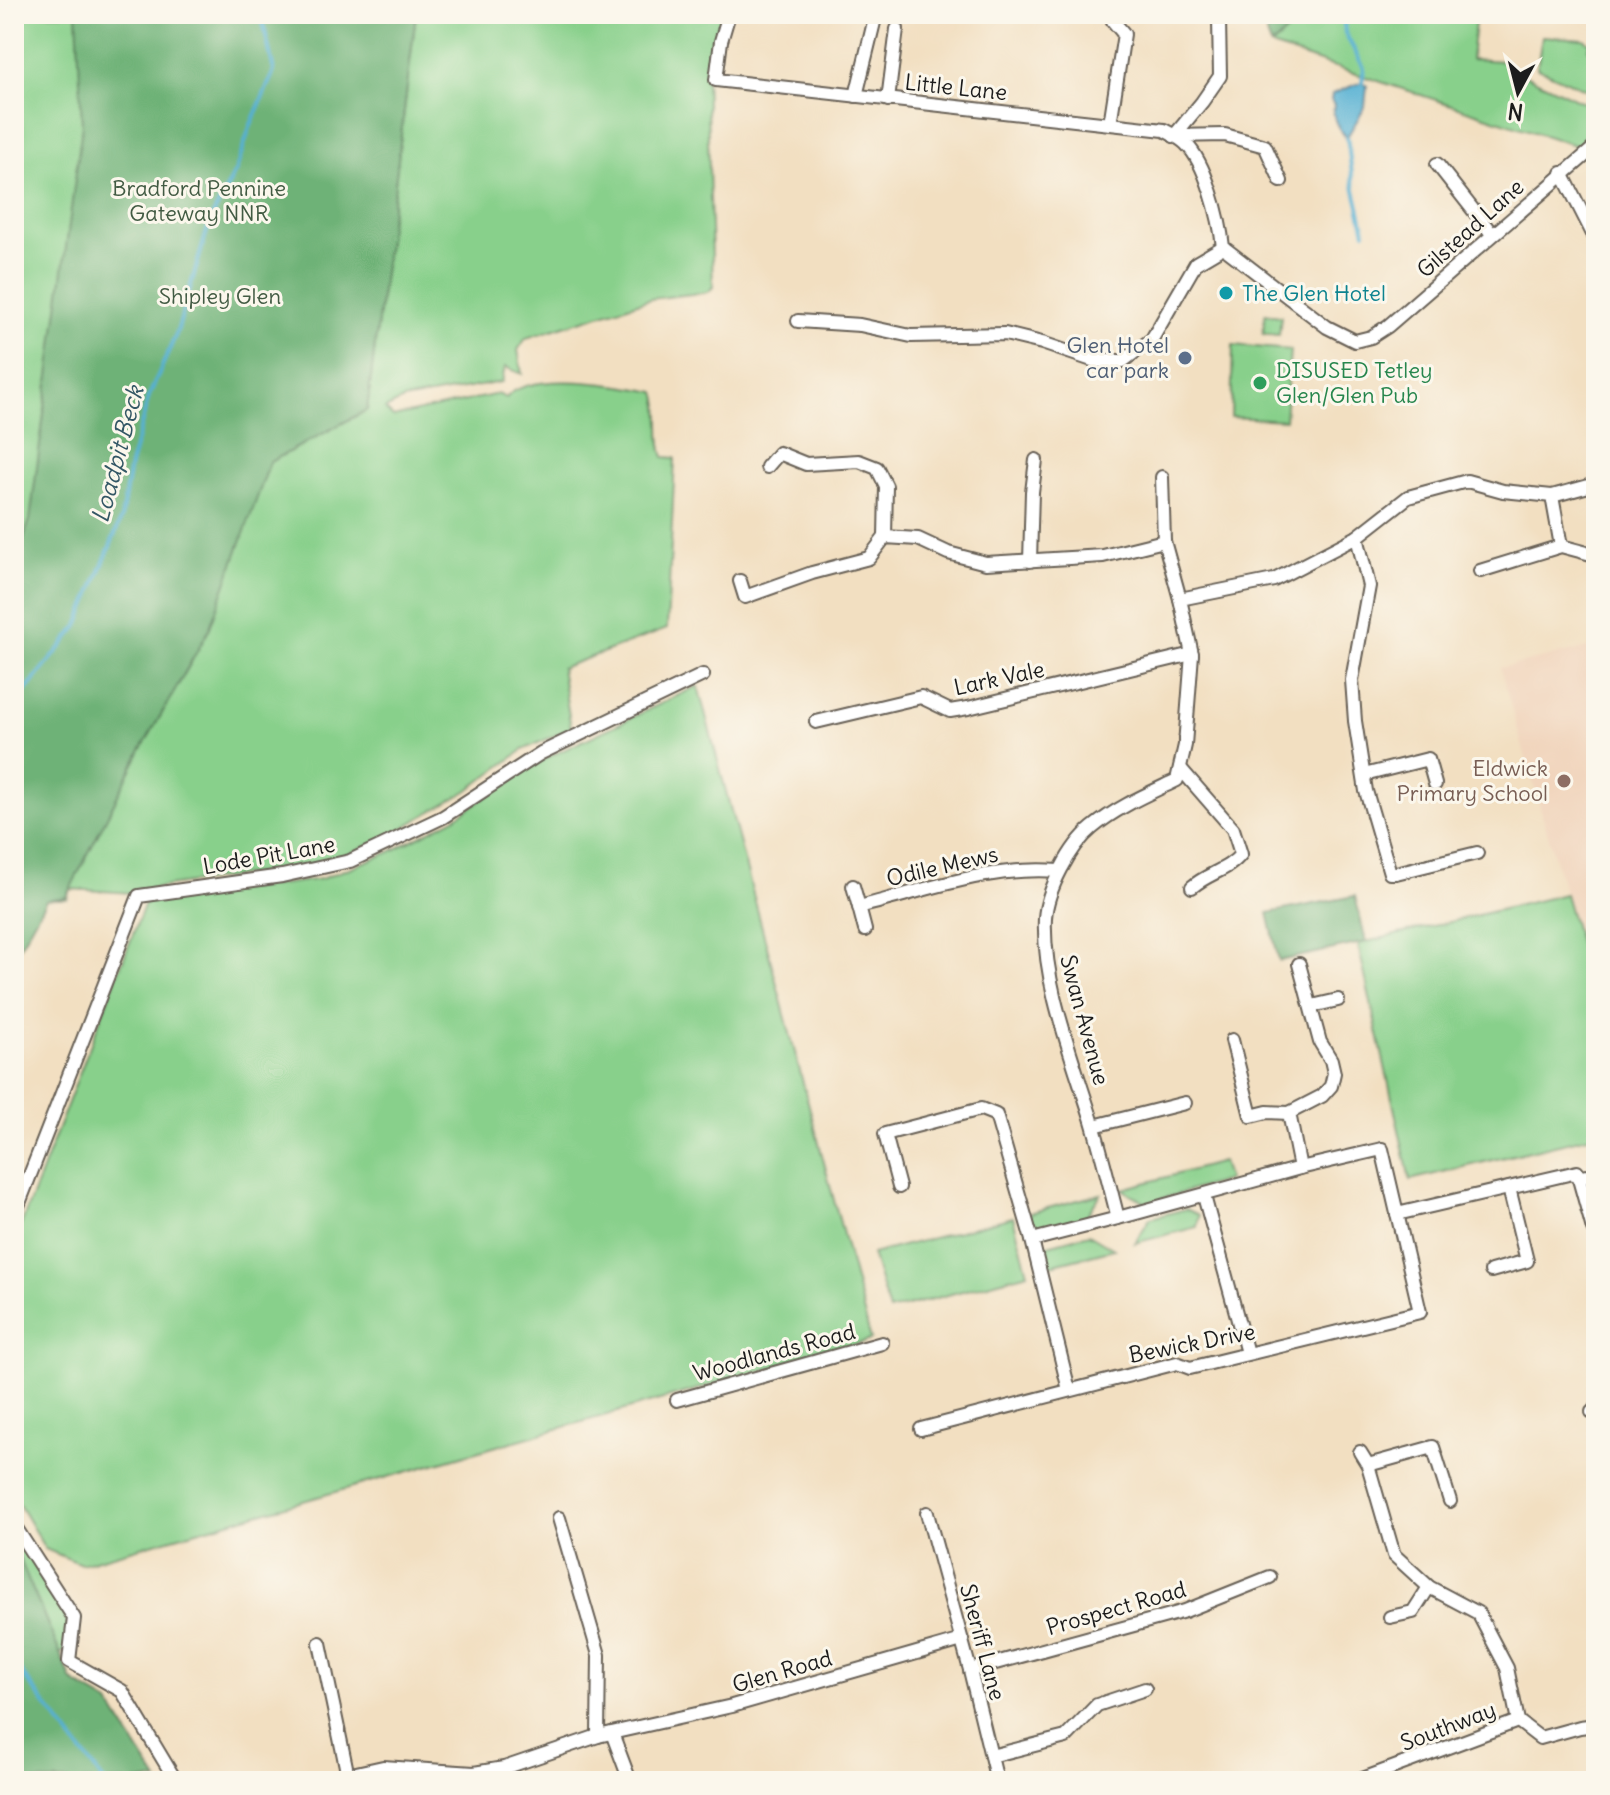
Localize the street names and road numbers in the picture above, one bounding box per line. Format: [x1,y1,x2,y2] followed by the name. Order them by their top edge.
[903,68,1009,106] street label: Little Lane
[1411,173,1529,283] street label: Gilstead Lane
[951,655,1047,701] street label: Lark Vale
[201,830,337,880] street label: Lode Pit Lane
[883,840,1001,892] street label: Odile Mews
[1054,952,1116,1088] street label: Swan Avenue
[690,1317,858,1387] street label: Woodlands Road
[1126,1317,1258,1369] street label: Bewick Drive
[1043,1575,1189,1641] street label: Prospect Road
[954,1581,1012,1703] street label: Sheriff Lane
[729,1643,835,1699] street label: Glen Road
[1396,1695,1500,1757] street label: Southway

